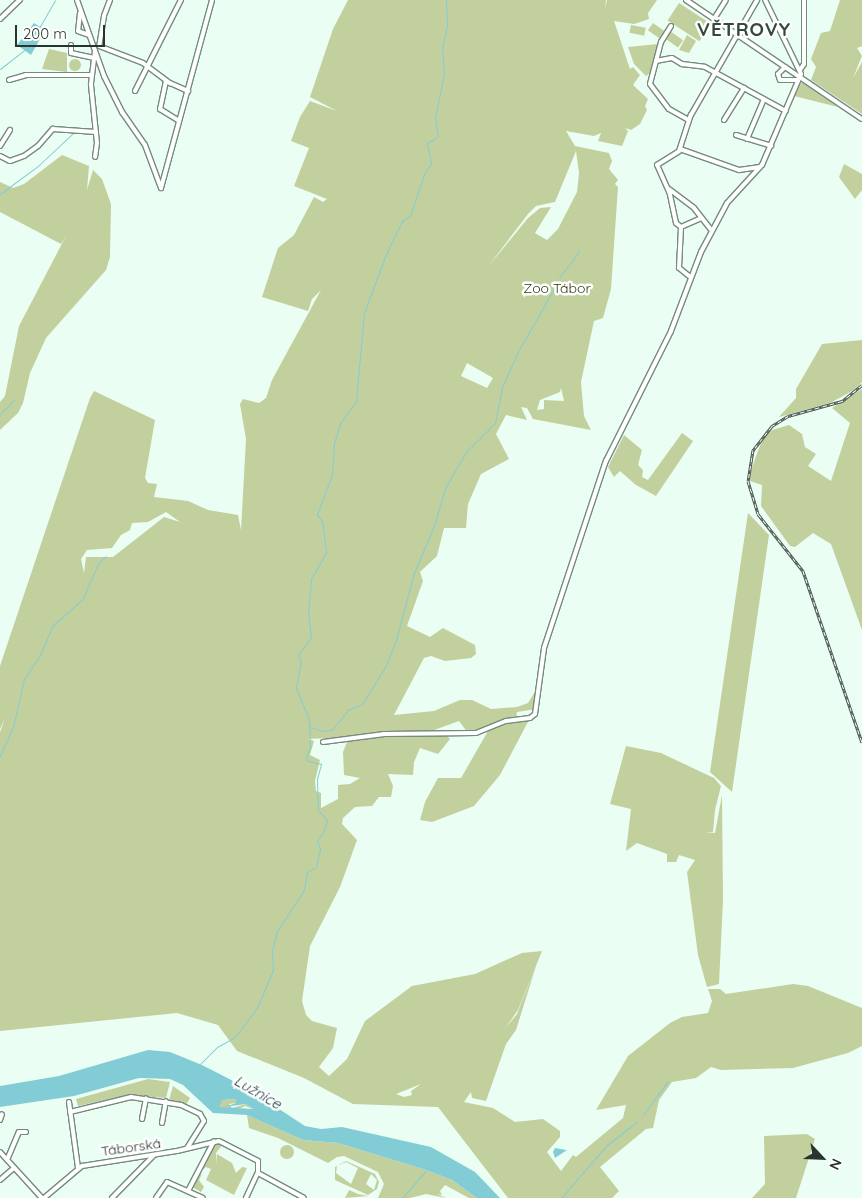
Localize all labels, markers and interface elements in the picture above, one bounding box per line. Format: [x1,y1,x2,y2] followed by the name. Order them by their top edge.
[18,15,108,47] scale bar
[696,19,792,41] district label: VĚTROVY
[23,24,67,43] text: 200 m
[523,280,591,296] park label: Zoo Tábor
[231,1071,285,1113] water label: Lužnice
[797,1133,847,1183] north arrow
[100,1134,162,1160] street label: Táborská
[825,1156,846,1173] text: N

